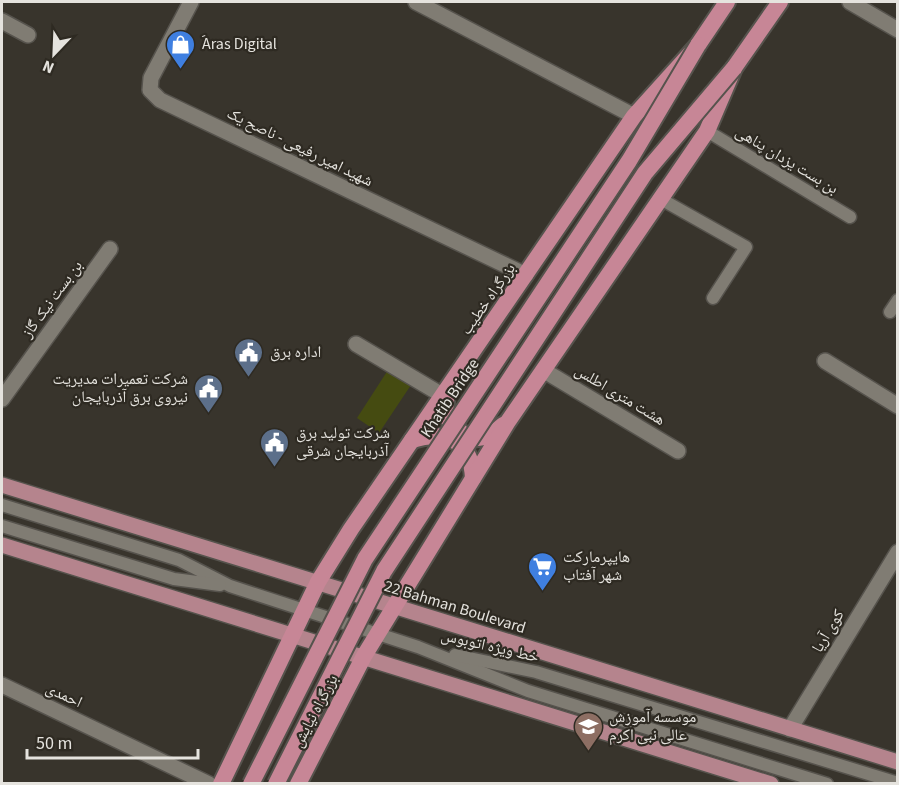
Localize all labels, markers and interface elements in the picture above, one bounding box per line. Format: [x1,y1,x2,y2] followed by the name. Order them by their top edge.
[24,24,84,84] north arrow
[165,28,197,70] shop icon: َAras Digital
[202,33,277,55] place label: َAras Digital
[39,55,58,79] text: N
[223,102,377,192] street label: شهید امیر رفیعی - ناصح یک
[731,121,843,199] street label: بن بست یزدان پناهی
[16,256,88,343] street label: بن بست نیک گاز
[455,259,521,339] street label: بزرگراه خطیب
[233,336,265,378] public building icon: اداره برق
[270,341,321,363] place label: اداره برق
[416,354,485,442] street label: Khatib Bridge
[571,359,669,431] street label: هشت متری اطلس
[52,368,188,408] place label: شرکت تعمیرات مدیریت نیروی برق آذربایجان
[193,372,225,414] public building icon: شرکت تعمیرات مدیریت نیروی برق آذربایجان
[296,422,390,462] place label: شرکت تولید برق آذربایجان شرقی
[259,426,291,468] public building icon: شرکت تولید برق آذربایجان شرقی
[563,546,630,586] place label: هایپرمارکت شهر آفتاب
[526,550,558,592] supermarket icon: هایپرمارکت شهر آفتاب
[382,575,528,639] street label: 22 Bahman Boulevard
[807,605,850,657] street label: کوی آریا
[439,624,541,668] street label: خط ویژه اتوبوس
[287,671,343,751] street label: بزرگراه نیایش
[42,677,86,713] street label: احمدی
[609,706,696,746] place label: موسسه آموزش عالی نبی اکرم
[572,710,604,752] school or university icon: موسسه آموزش عالی نبی اکرم
[27,722,198,760] scale bar
[36,731,72,756] text: 50 m

